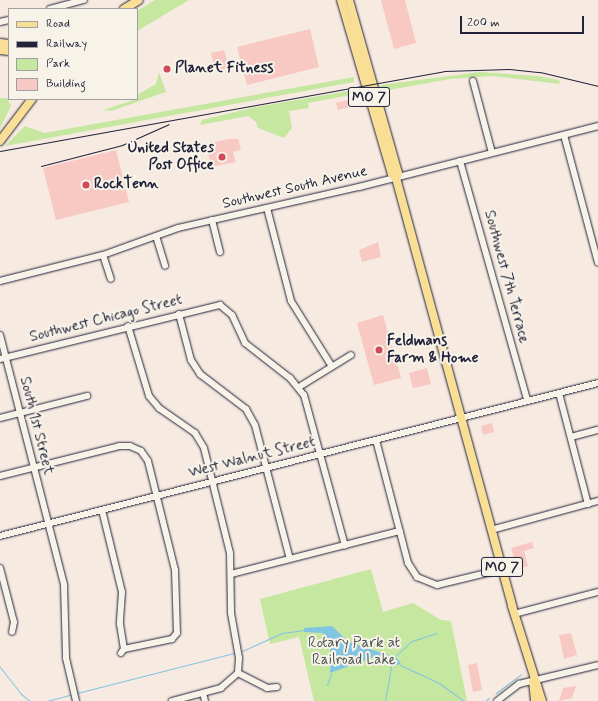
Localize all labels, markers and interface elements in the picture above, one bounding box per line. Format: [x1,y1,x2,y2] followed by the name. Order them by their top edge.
[8,8,138,100] legend
[462,8,586,34] scale bar
[467,15,500,31] text: 200 m
[46,16,70,32] text: Road
[46,36,87,52] text: Railway
[46,56,70,72] text: Park
[175,60,275,78] place label: Planet Fitness
[162,64,172,74] marker: Planet Fitness
[46,76,86,92] text: Building
[347,85,391,109] road number: MO 7
[128,139,214,174] place label: United States Post Office
[217,152,227,162] marker: United States Post Office
[221,163,369,213] street label: Southwest South Avenue
[94,176,159,194] place label: RockTenn
[81,180,91,190] marker: RockTenn
[480,208,532,346] street label: Southwest 7th Terrace
[27,291,185,347] street label: Southwest Chicago Street
[387,332,479,367] place label: Feldmans Farm & Home
[374,345,384,355] marker: Feldmans Farm & Home
[15,375,57,477] street label: South 1st Street
[186,433,318,483] street label: West Walnut Street
[480,555,524,579] road number: MO 7
[307,634,401,669] park label: Rotary Park at Railroad Lake

